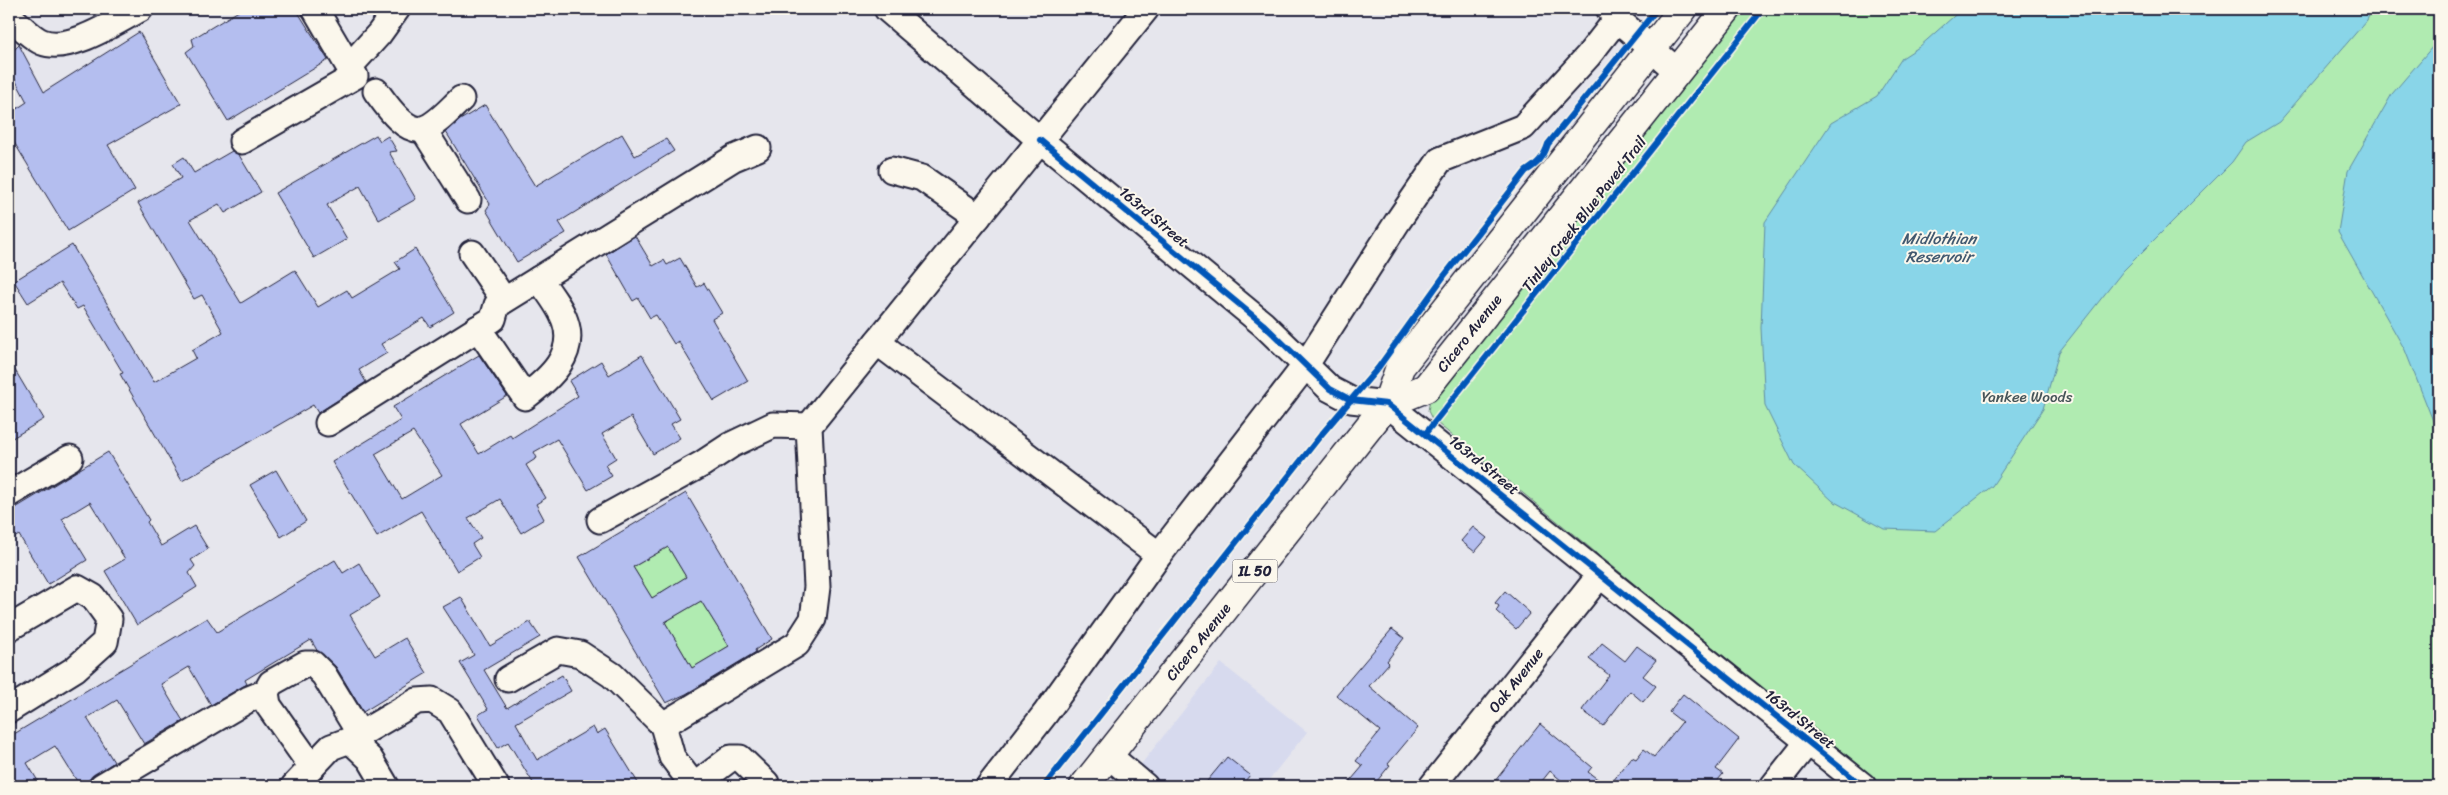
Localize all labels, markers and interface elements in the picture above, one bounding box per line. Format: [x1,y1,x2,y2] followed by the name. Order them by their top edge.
[1515,130,1654,298] street label: Tinley Creek Blue Paved Trail
[1113,180,1195,254] street label: 163rd Street
[1902,224,1979,271] water label: Midlothian Reservoir
[1430,288,1509,378] street label: Cicero Avenue
[1982,384,2072,410] park label: Yankee Woods
[1443,428,1525,502] street label: 163rd Street
[1232,560,1278,582] road number: IL 50
[1159,597,1238,687] street label: Cicero Avenue
[1482,642,1551,719] street label: Oak Avenue
[1759,682,1841,756] street label: 163rd Street

